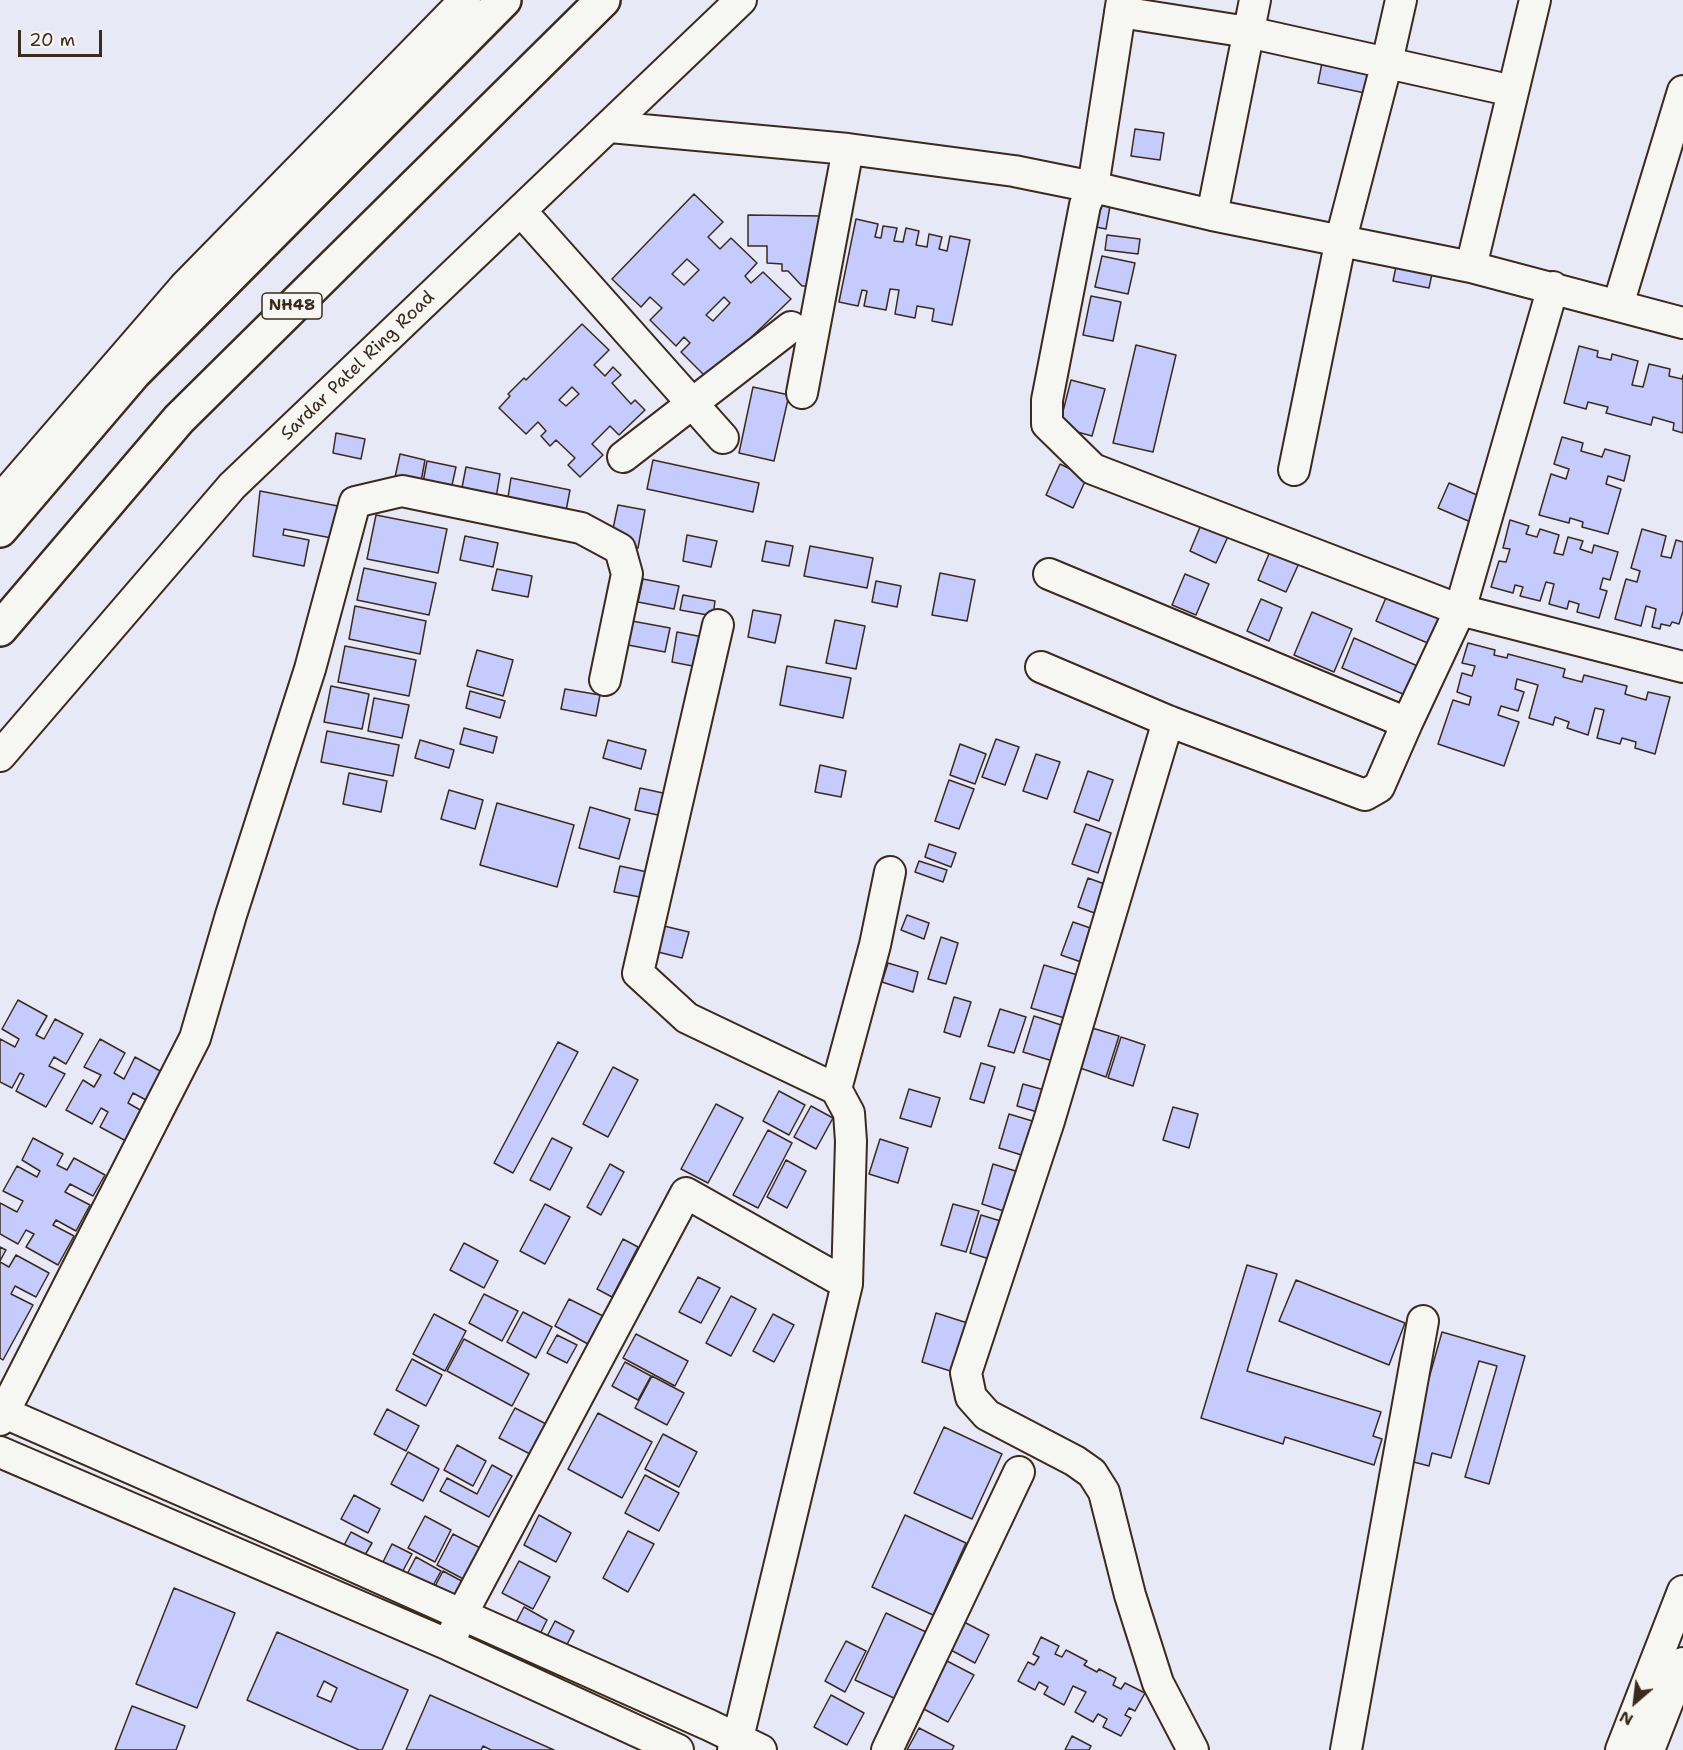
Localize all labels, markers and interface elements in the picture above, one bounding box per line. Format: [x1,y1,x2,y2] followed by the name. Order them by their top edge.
[21,18,105,56] scale bar
[29,28,75,52] text: 20 m
[277,287,439,445] street label: Sardar Patel Ring Road
[262,293,322,319] road number: NH48
[1605,1672,1665,1732] north arrow
[1616,1706,1637,1731] text: N

